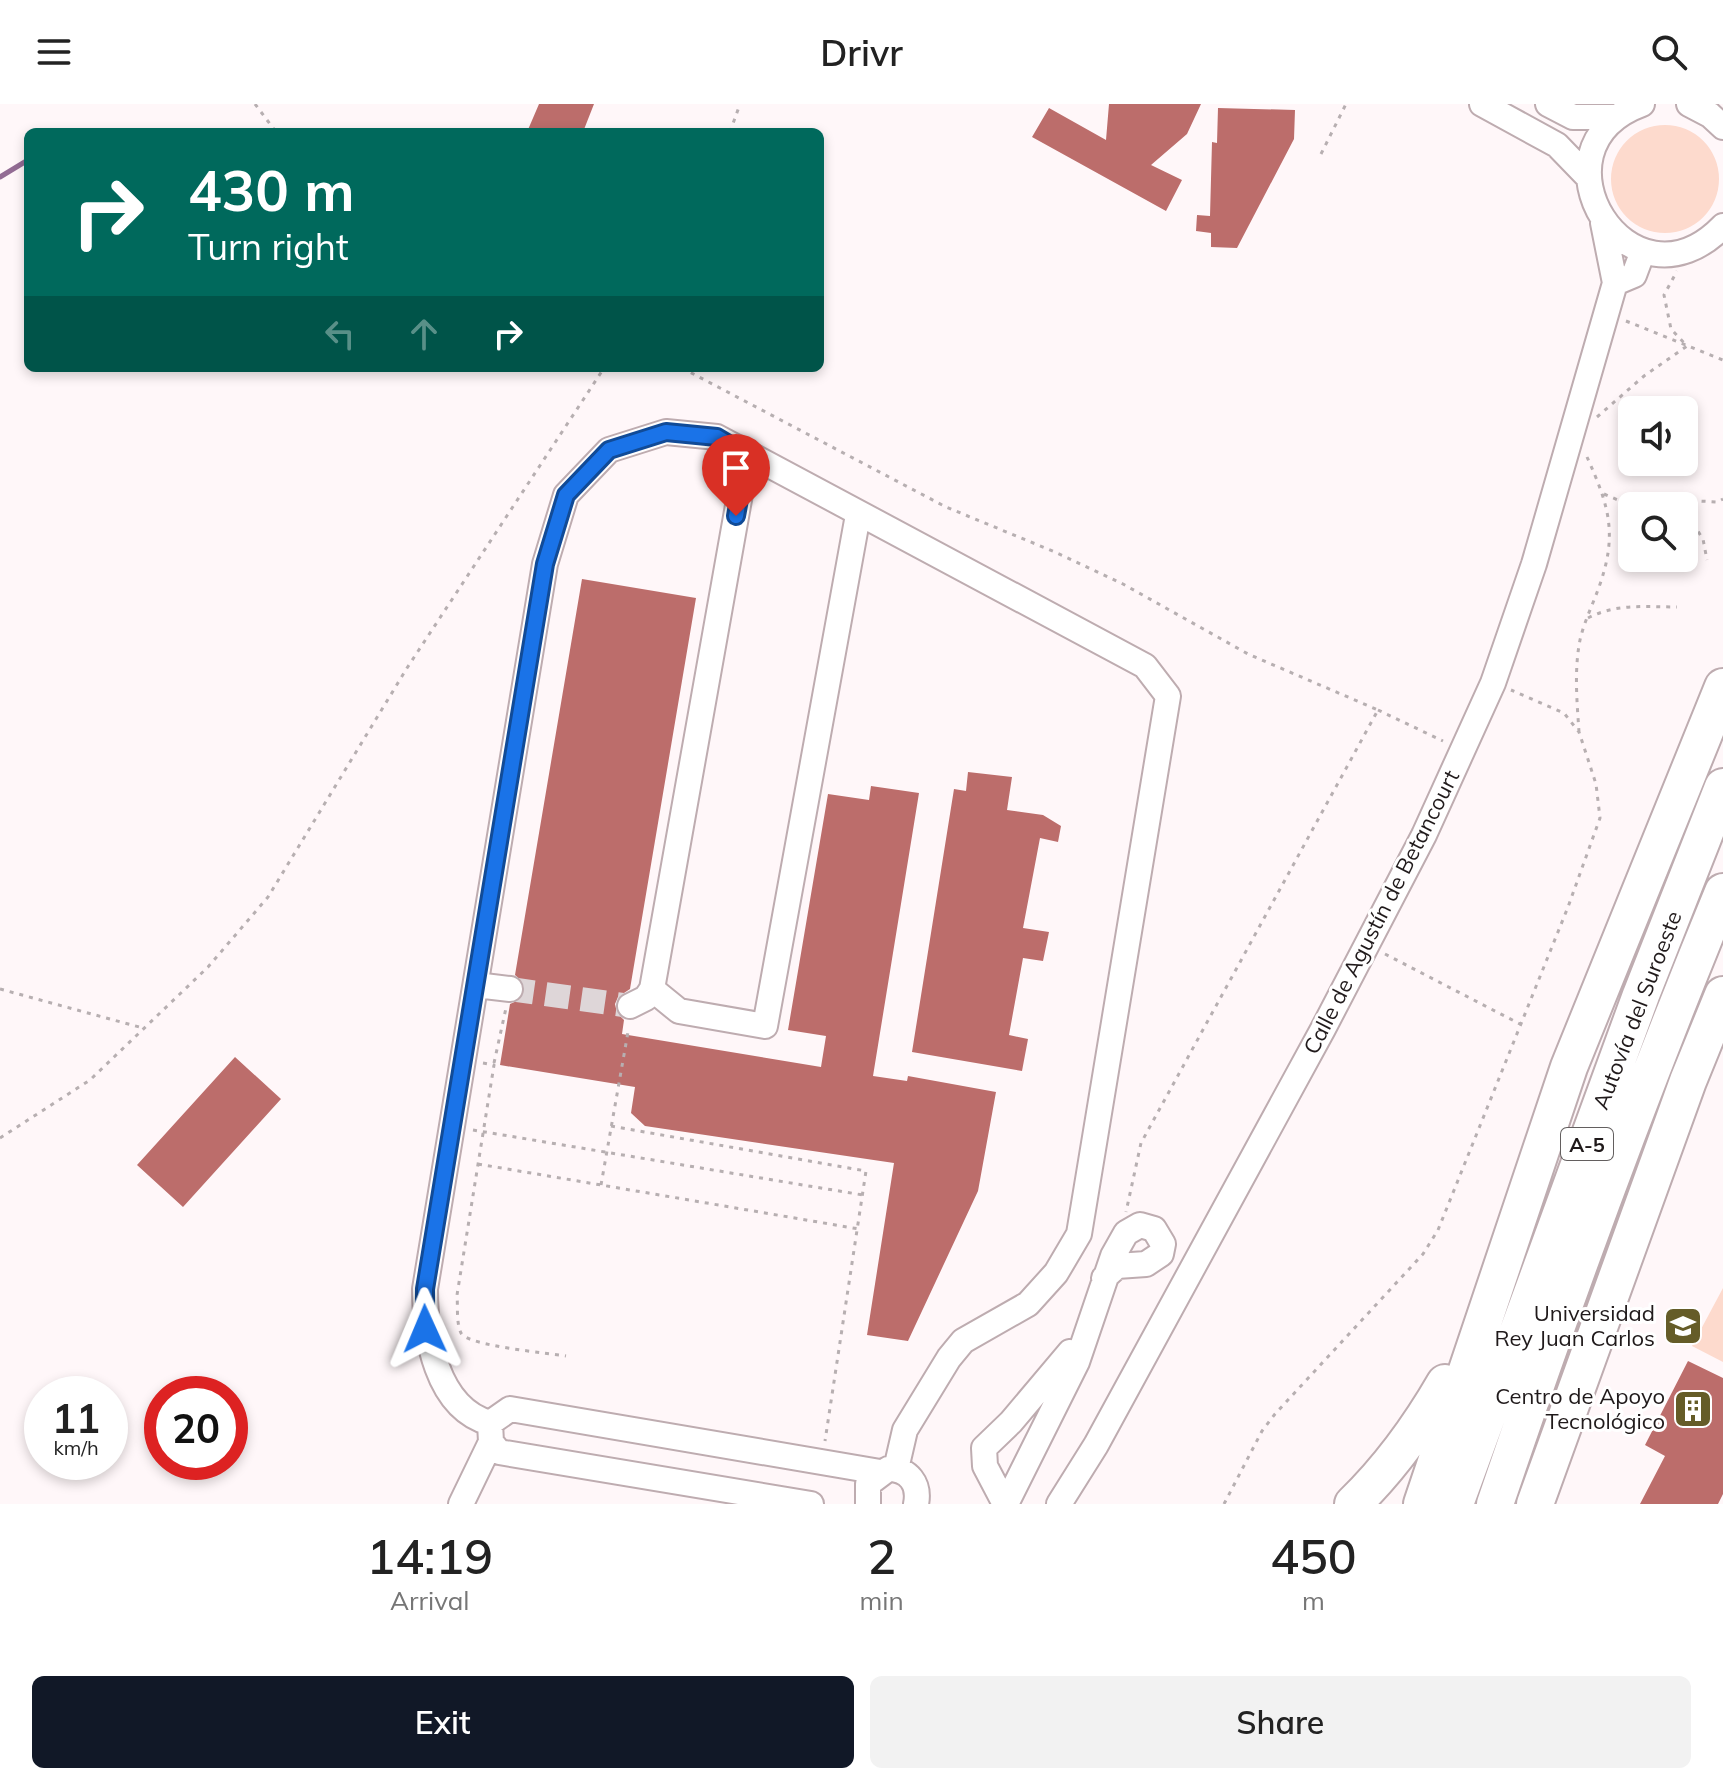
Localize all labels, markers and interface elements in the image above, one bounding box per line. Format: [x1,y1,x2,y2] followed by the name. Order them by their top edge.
[32,30,76,74] icon: menu
[820,30,903,75] text: Drivr
[1647,30,1691,74] icon: search
[188,155,355,225] text: 430 m
[56,160,160,264] icon: right
[188,224,349,269] text: Turn right
[318,312,362,356] icon: left
[402,312,446,356] icon: ahead
[486,312,530,356] icon: right
[1618,396,1698,572] map controls
[1618,396,1698,476] button: sound
[702,434,770,516] pin
[714,446,758,490] icon: arrive
[1618,492,1698,572] button: search
[1297,765,1465,1059] street label: Calle de Agustín de Betancourt
[1586,907,1688,1113] street label: Autovía del Suroeste
[1561,1128,1613,1160] road number: A-5
[383,1287,467,1371] position arrow
[1494,1299,1655,1352] place label: Universidad Rey Juan Carlos
[1662,1305,1704,1347] school or university icon: Universidad Rey Juan Carlos
[144,1376,248,1480] speed limit sign: 20
[1495,1382,1665,1435] place label: Centro de Apoyo Tecnológico
[1672,1388,1714,1430] building icon: Centro de Apoyo Tecnológico
[52,1393,100,1443] text: 11
[53,1435,99,1460] text: km/h
[366,1526,493,1586] text: 14:19
[867,1526,896,1586] text: 2
[1270,1526,1357,1586] text: 450
[390,1584,469,1617] text: Arrival
[859,1584,904,1617] text: min
[1302,1584,1325,1617] text: m
[32,1676,854,1768] button: Exit
[870,1676,1691,1768] button: Share

